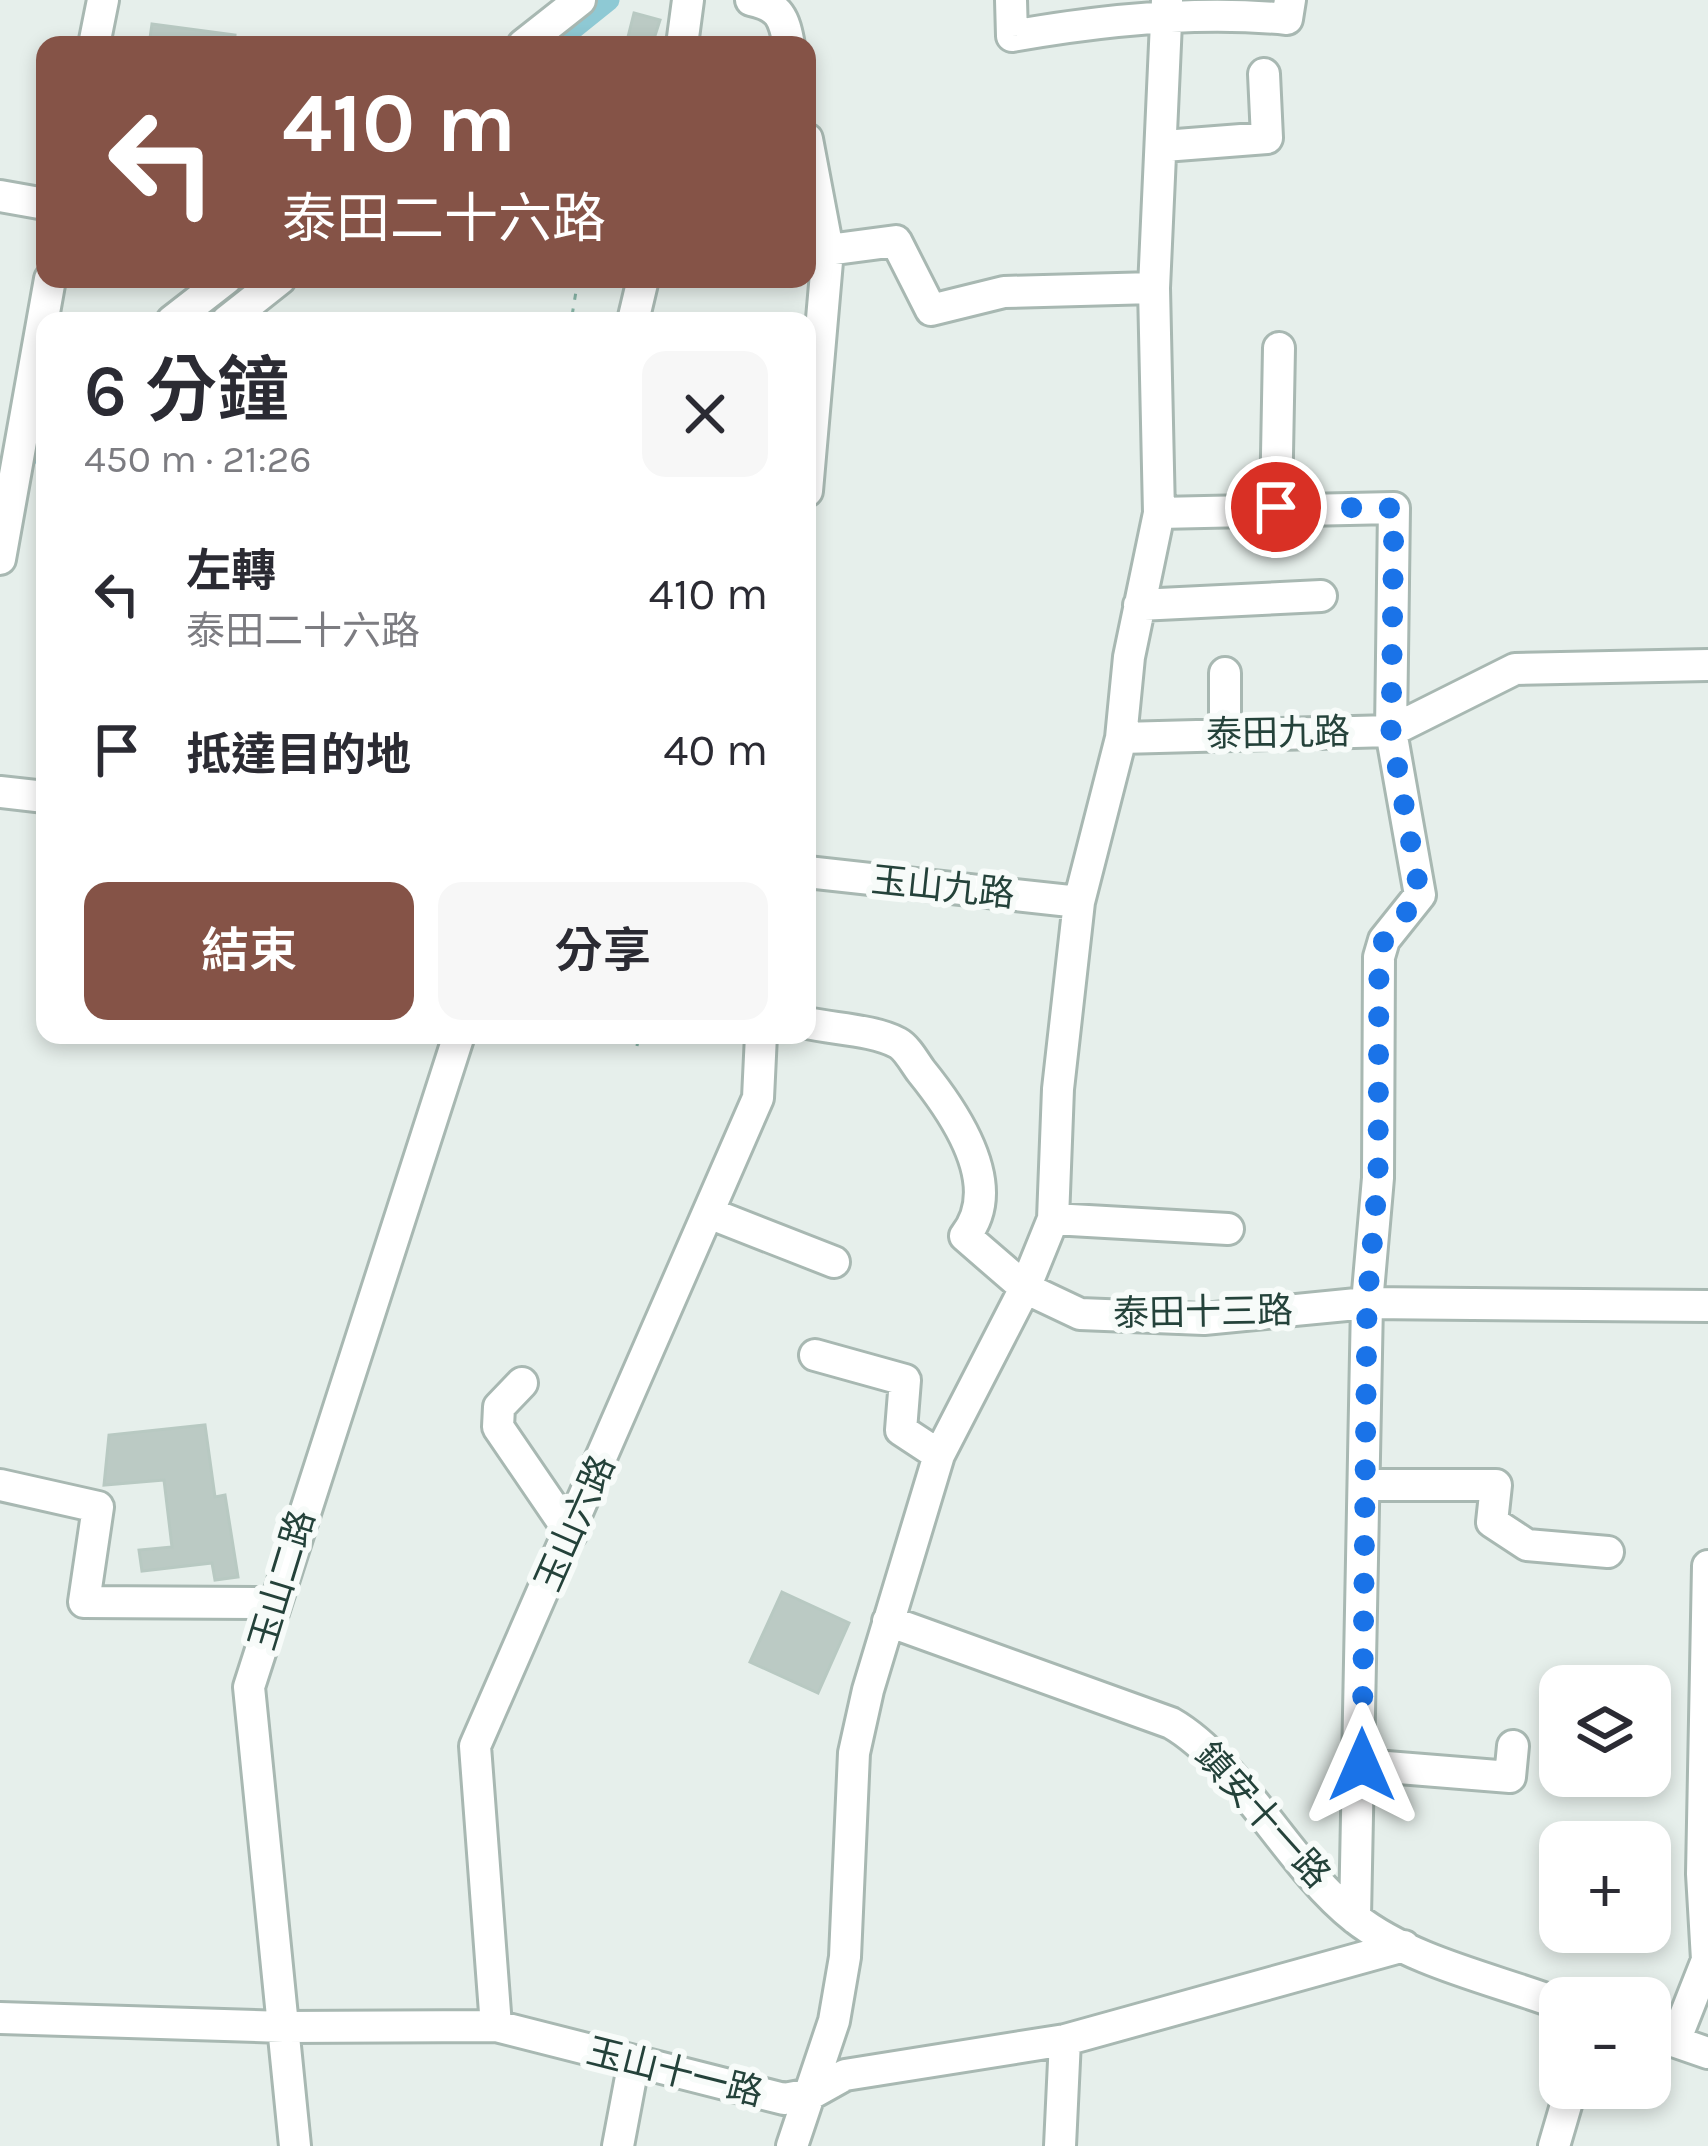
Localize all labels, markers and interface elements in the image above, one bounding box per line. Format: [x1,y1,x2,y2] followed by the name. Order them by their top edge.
[282,74,516,172] text: 410 m
[84,84,240,240] icon: left
[282,187,606,251] text: 泰田二十六路
[84,349,289,433] text: 6 分鐘
[642,351,768,477] button: close
[84,436,312,482] text: 450 m · 21:26
[1225,456,1327,558] pin
[1243,474,1309,540] icon: arrive
[186,545,276,597] text: 左轉
[84,561,150,627] icon: left
[649,568,768,620] text: 410 m
[186,608,420,654] text: 泰田二十六路
[1206,711,1350,755] street label: 泰田九路
[84,717,150,783] icon: arrive
[663,724,768,776] text: 40 m
[186,729,411,781] text: 抵達目的地
[869,859,1017,915] street label: 玉山九路
[84,882,414,1020] button: 結束
[438,882,768,1020] button: 分享
[1113,1289,1293,1335] street label: 泰田十三路
[527,1449,623,1597] street label: 玉山六路
[241,1505,323,1655] street label: 玉山二路
[1539,1665,1671,2109] map controls
[1539,1665,1671,1797] button: layers
[1299,1702,1425,1828] position arrow
[1187,1734,1339,1896] street label: 鎮安十一路
[1539,1821,1671,1953] button: +
[1539,1977,1671,2109] button: −
[583,2030,767,2114] street label: 玉山十一路

